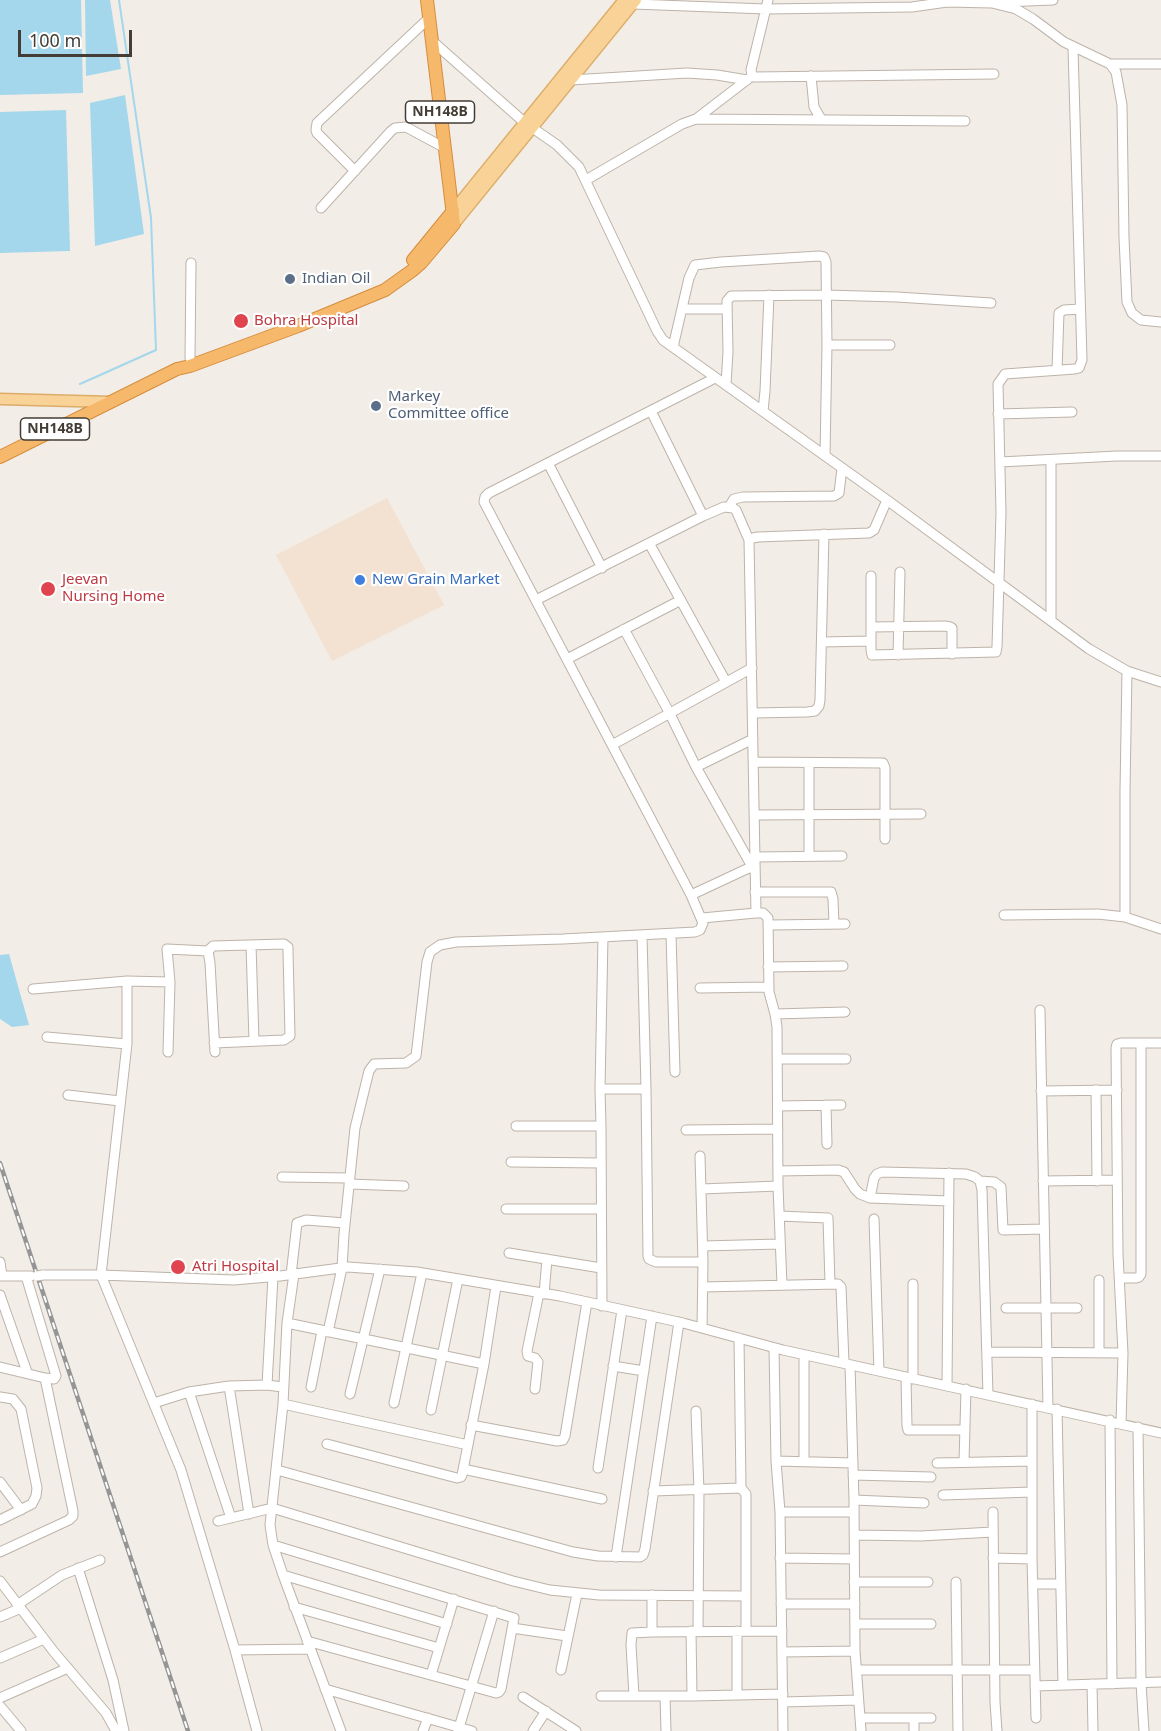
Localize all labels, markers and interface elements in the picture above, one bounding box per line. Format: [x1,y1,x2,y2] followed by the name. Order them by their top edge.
[21,18,135,56] scale bar
[29,28,81,52] text: 100 m
[406,101,474,123] road number: NH148B
[302,270,370,288] place label: Indian Oil
[283,272,297,286] marker: Indian Oil
[232,312,250,330] marker: Bohra Hospital
[254,312,358,330] place label: Bohra Hospital
[388,388,509,423] place label: Markey Committee office
[369,399,383,413] marker: Markey Committee office
[20,418,90,440] road number: NH148B
[62,571,165,606] place label: Jeevan Nursing Home
[372,571,500,589] place label: New Grain Market
[353,573,367,587] marker: New Grain Market
[39,580,57,598] marker: Jeevan Nursing Home
[169,1258,187,1276] marker: Atri Hospital
[192,1258,279,1276] place label: Atri Hospital

